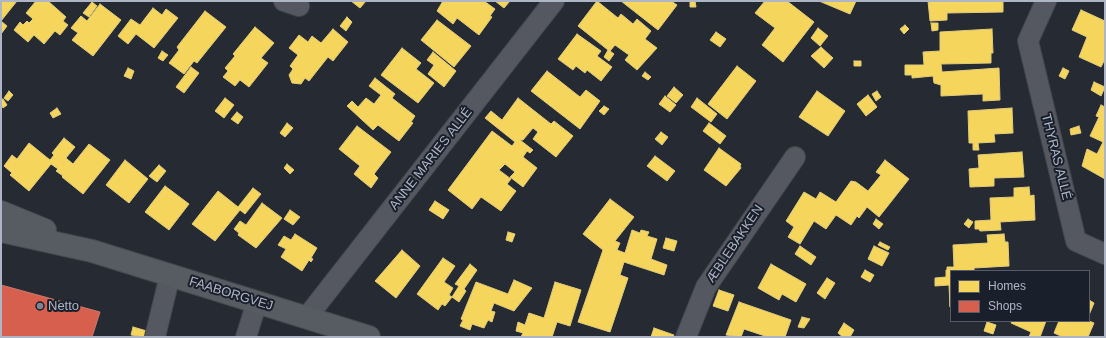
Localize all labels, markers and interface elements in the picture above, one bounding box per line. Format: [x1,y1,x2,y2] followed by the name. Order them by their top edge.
[386,105,476,213] street label: ANNE MARIES ALLÉ
[1038,112,1074,202] street label: THYRAS ALLÉ
[703,202,767,286] street label: ÆBLEBAKKEN
[950,270,1090,322] legend
[187,274,275,314] street label: FAABORGVEJ
[988,279,1026,293] text: Homes
[48,298,79,314] place label: Netto
[988,299,1022,313] text: Shops
[35,301,45,311] marker: Netto

